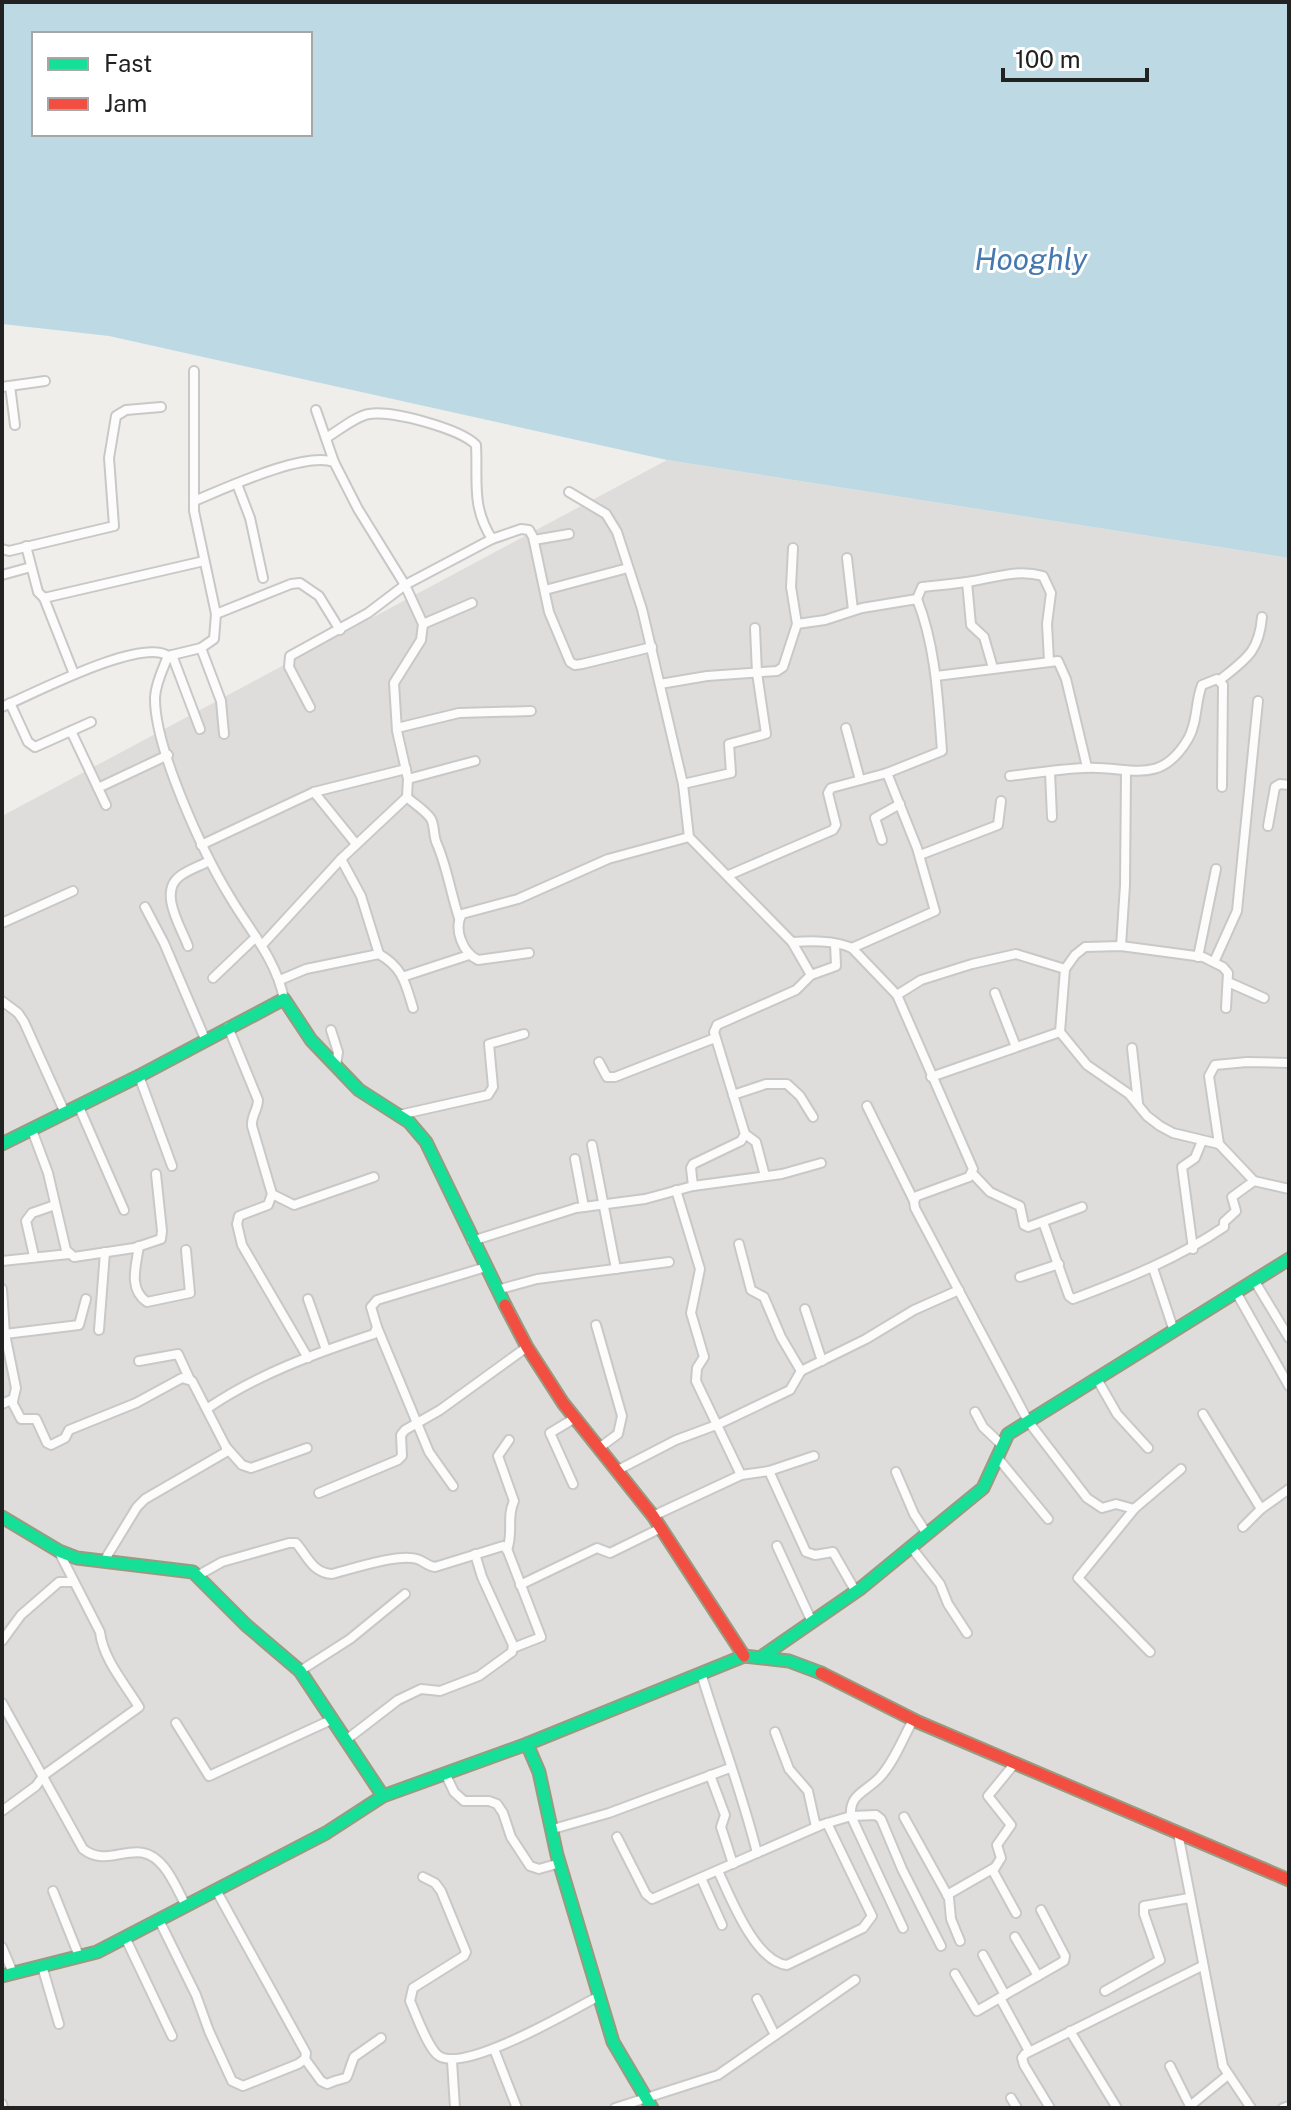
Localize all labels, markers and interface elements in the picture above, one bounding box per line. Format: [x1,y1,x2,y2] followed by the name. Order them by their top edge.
[32,32,312,136] legend
[1003,32,1147,82] scale bar
[1015,45,1081,73] text: 100 m
[104,49,152,77] text: Fast
[104,89,147,117] text: Jam
[975,241,1088,277] water label: Hooghly

